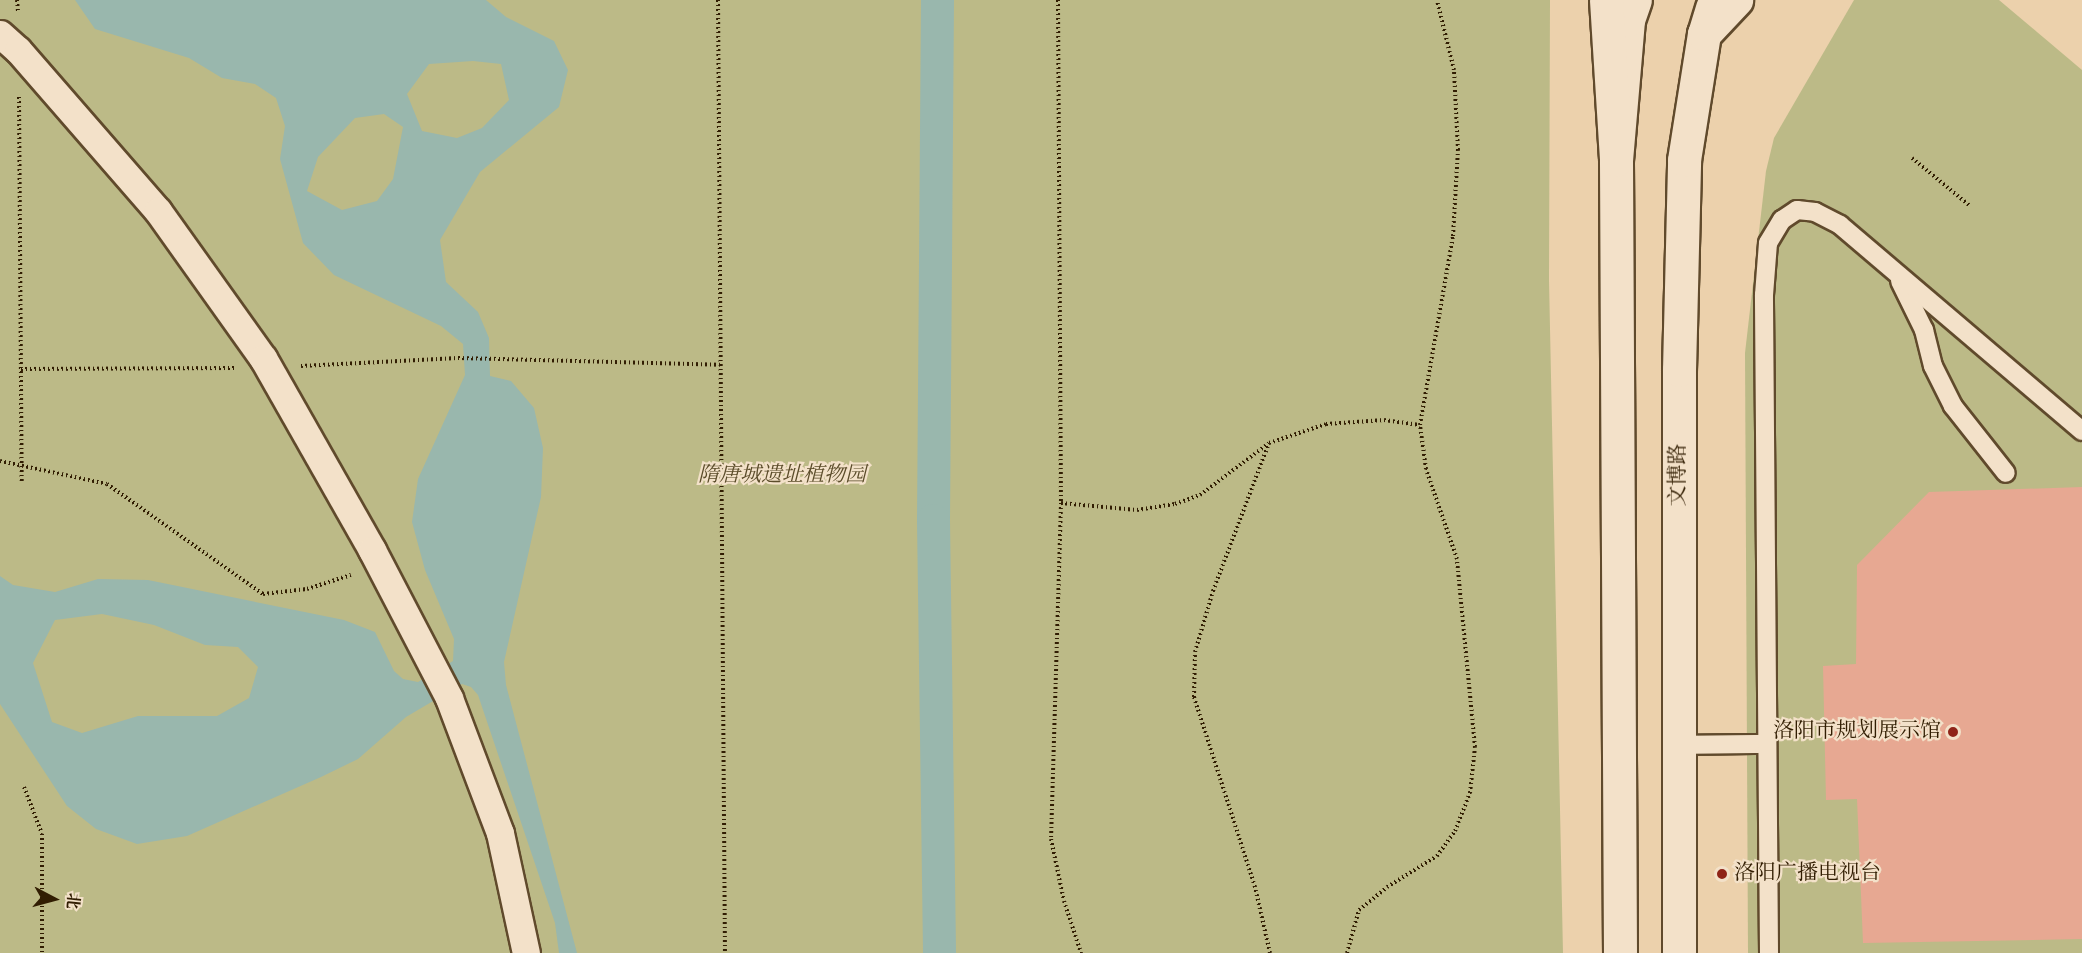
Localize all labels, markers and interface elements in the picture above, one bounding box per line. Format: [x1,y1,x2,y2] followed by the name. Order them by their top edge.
[1666,444,1692,506] street label: 文博路
[698,463,866,489] park label: 隋唐城遗址植物园
[1773,719,1941,745] place label: 洛阳市规划展示馆
[1946,725,1960,739] marker: 洛阳市规划展示馆
[1734,861,1881,887] place label: 洛阳广播电视台
[1715,867,1729,881] marker: 洛阳广播电视台
[24,869,84,929] north arrow
[63,892,81,910] text: 北

